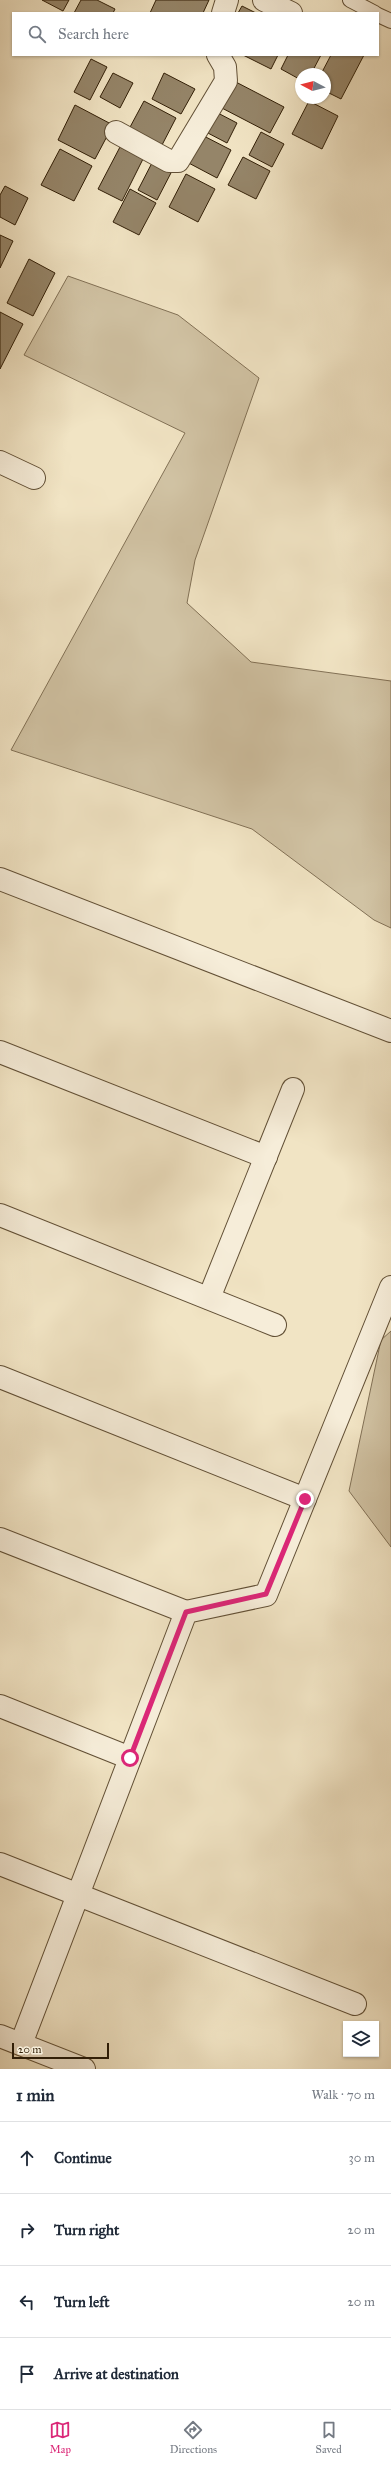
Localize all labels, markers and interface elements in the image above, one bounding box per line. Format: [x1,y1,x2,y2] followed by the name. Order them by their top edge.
[12,12,379,56] search box
[26,23,48,45] icon: search
[58,25,129,43] text: Search here
[295,68,331,104] north arrow
[296,1490,314,1508] route end
[121,1749,139,1767] route start
[343,2021,379,2057] map controls
[343,2021,379,2057] button: layers
[12,2041,109,2060] scale bar
[18,2043,41,2056] text: 20 m
[16,2085,55,2106] text: 1 min
[312,2087,375,2103] text: Walk · 70 m
[16,2147,38,2169] icon: ahead
[54,2149,112,2167] text: Continue
[349,2150,375,2166] text: 30 m
[16,2219,38,2241] icon: right
[54,2221,119,2239] text: Turn right
[347,2222,375,2238] text: 20 m
[16,2291,38,2313] icon: left
[54,2293,110,2311] text: Turn left
[347,2294,375,2310] text: 20 m
[16,2363,38,2385] icon: arrive
[54,2365,179,2383] text: Arrive at destination
[49,2419,71,2456] tab: Map
[170,2419,217,2456] tab: Directions
[316,2419,342,2456] tab: Saved

